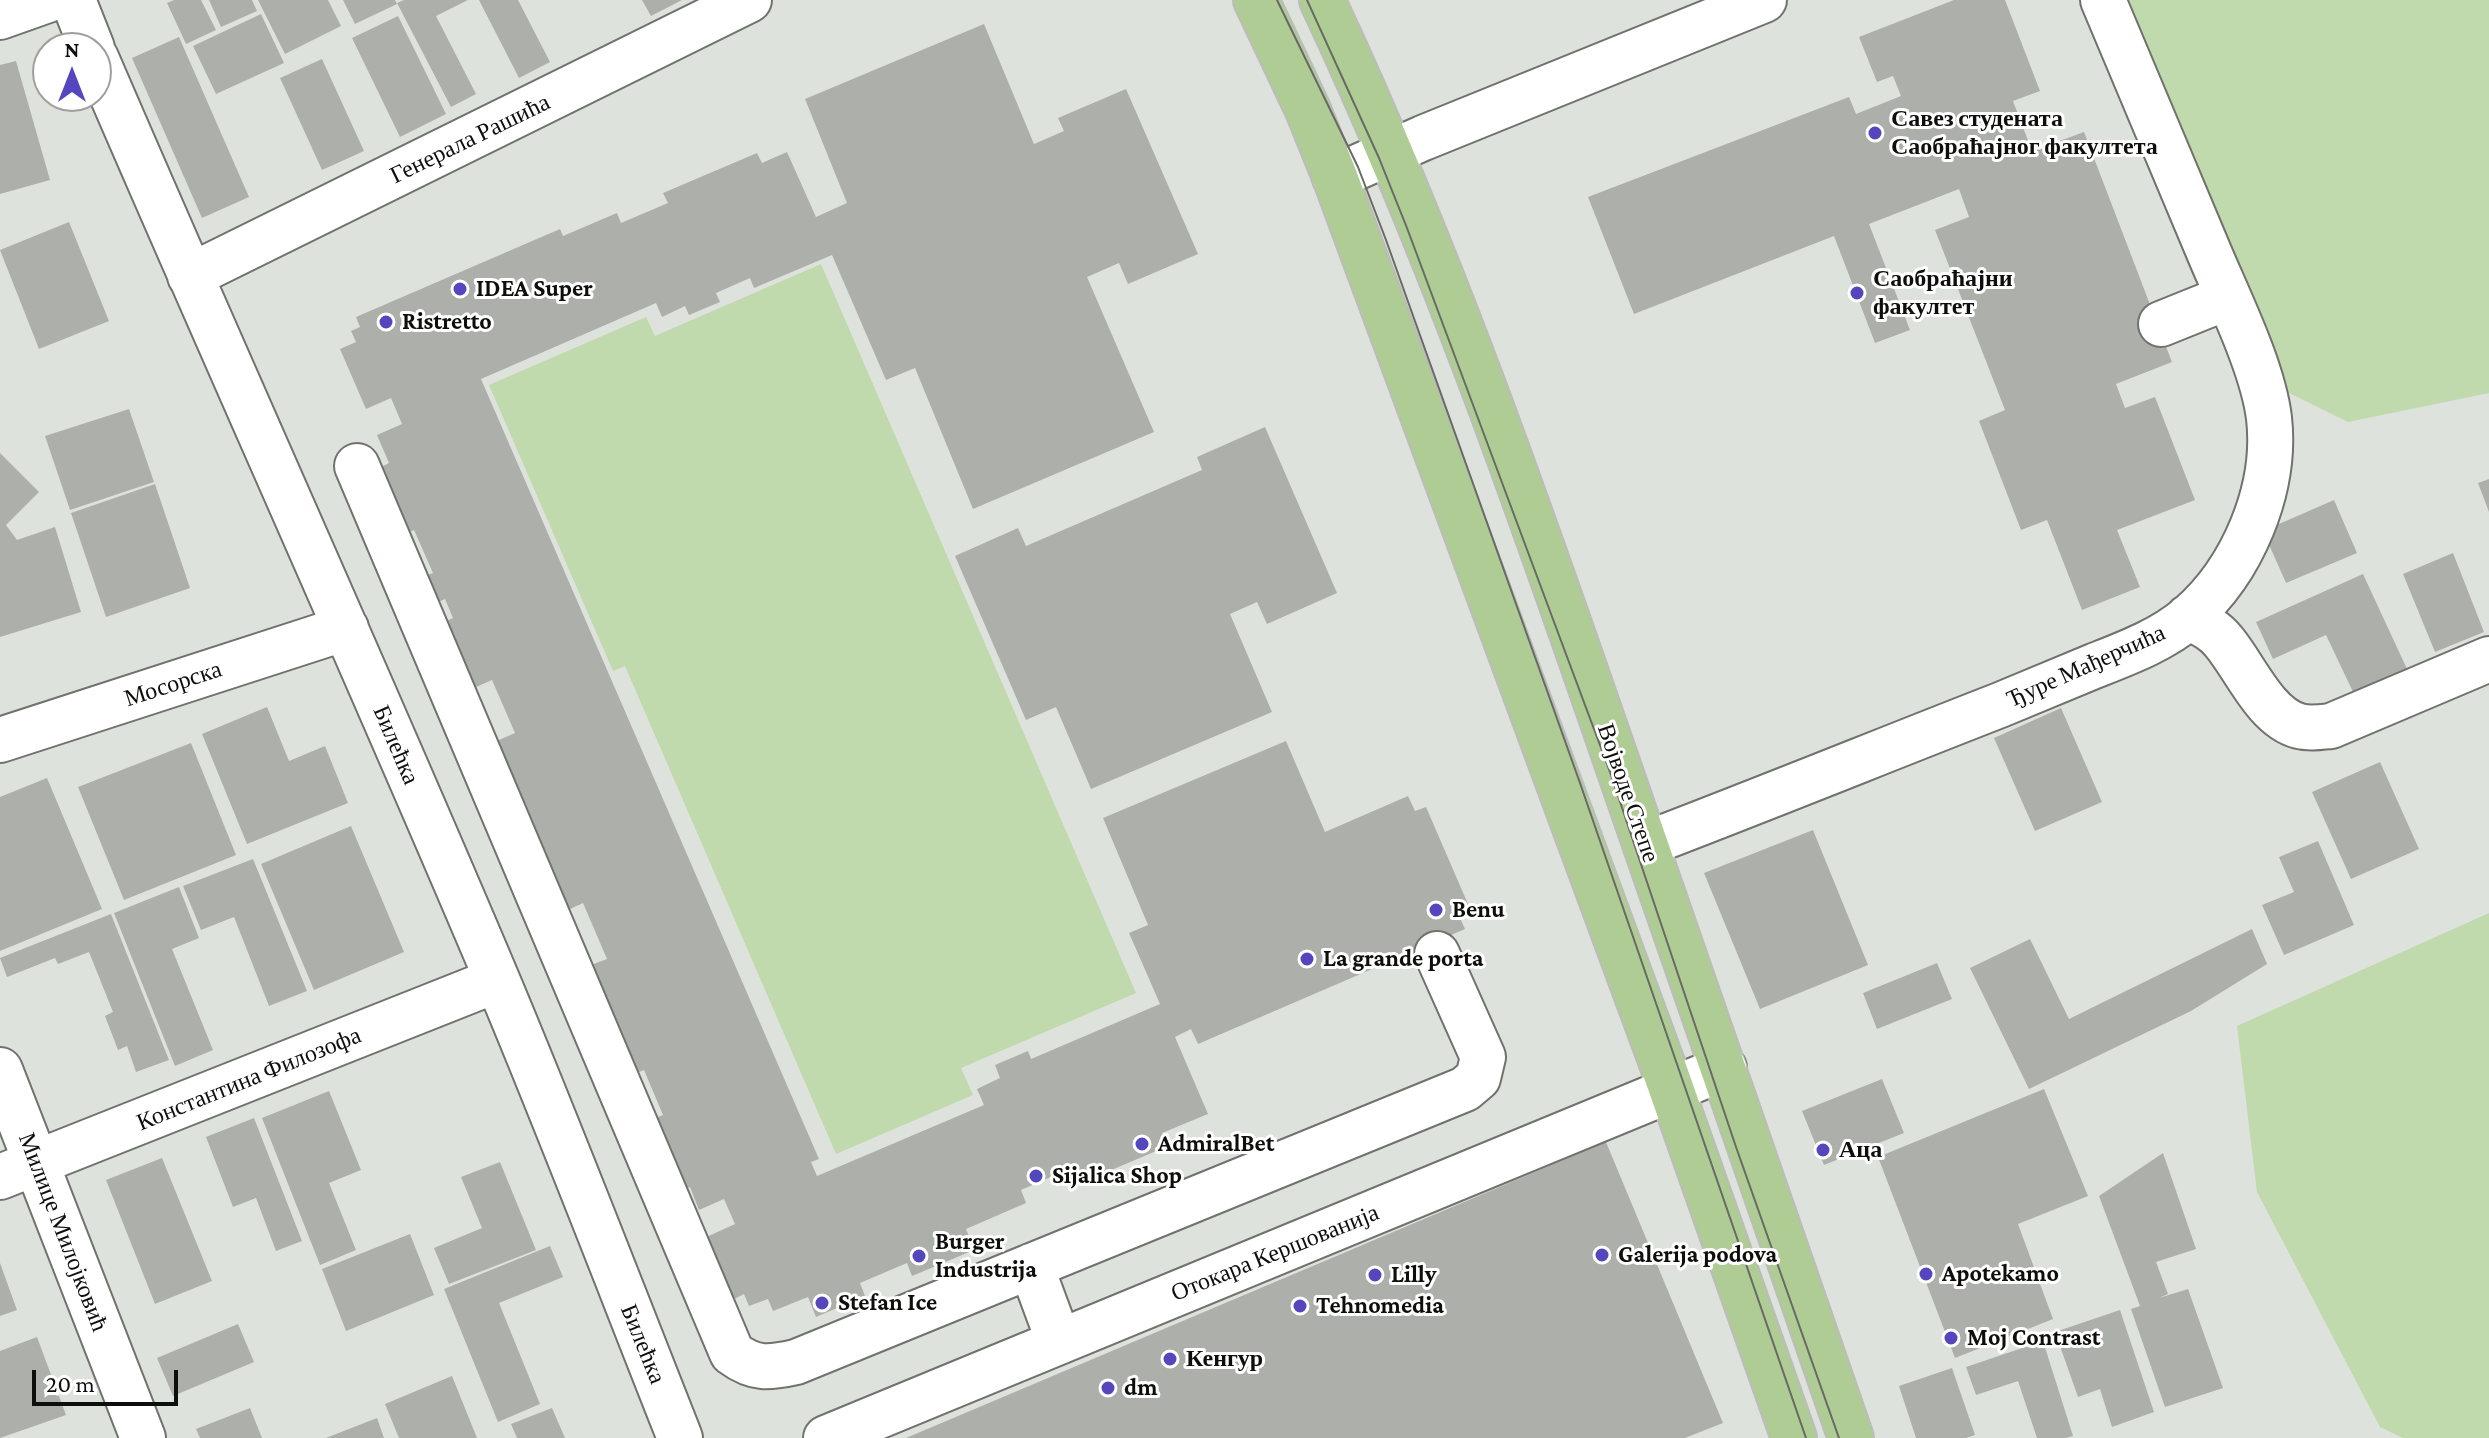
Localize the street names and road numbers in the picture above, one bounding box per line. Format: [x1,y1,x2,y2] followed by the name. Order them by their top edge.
[385,88,555,190] street label: Генерала Рашића
[2002,618,2170,714] street label: Ђуре Мађерчића
[121,655,225,713] street label: Мосорска
[366,701,426,789] street label: Билећка
[1591,720,1665,866] street label: Војводе Степе
[133,1021,365,1137] street label: Константина Филозофа
[12,1129,114,1335] street label: Милице Милојковић
[1167,1198,1383,1308] street label: Отокара Кершованија
[614,1300,672,1388] street label: Билећка

